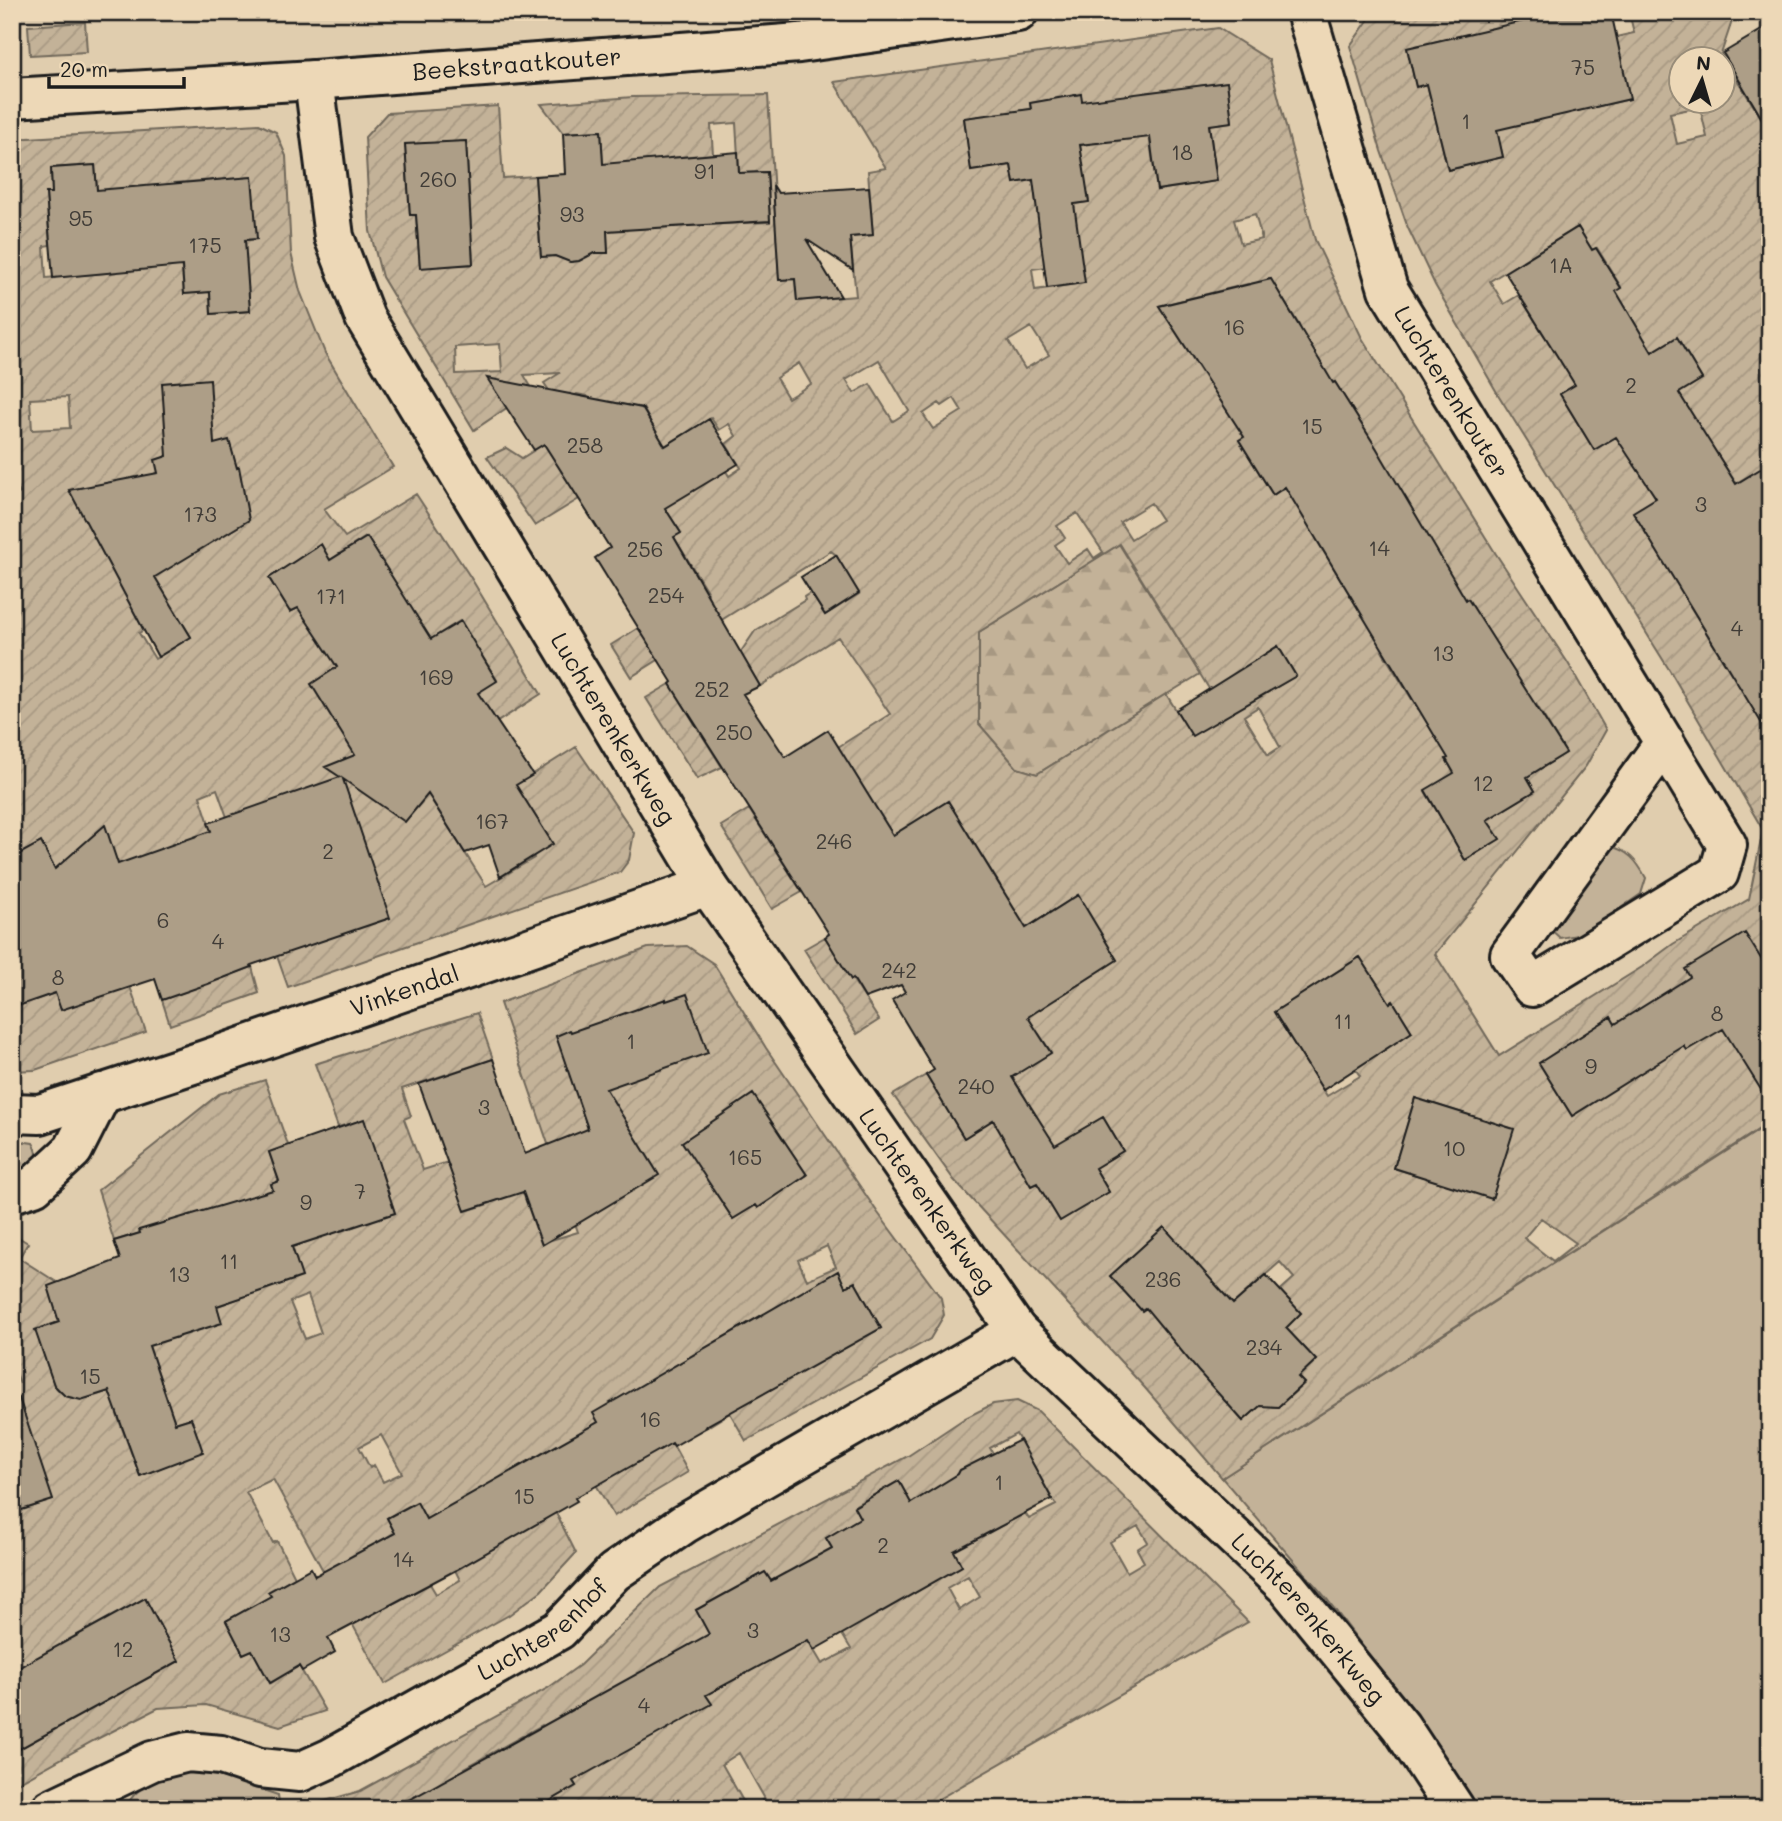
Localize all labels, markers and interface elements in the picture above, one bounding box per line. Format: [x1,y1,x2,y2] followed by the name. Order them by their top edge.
[411,40,623,86] street label: Beekstraatkouter
[49,46,184,90] scale bar
[1666,46,1736,116] north arrow
[1695,49,1712,76] text: N
[1571,53,1595,80] house number: 75
[60,55,108,82] text: 20 m
[1461,107,1471,134] house number: 1
[1171,138,1193,165] house number: 18
[694,157,716,184] house number: 91
[419,165,457,192] house number: 260
[560,200,584,227] house number: 93
[69,204,93,231] house number: 95
[188,231,222,258] house number: 175
[1549,251,1573,278] house number: 1A
[1388,300,1517,484] street label: Luchterenkouter
[1223,313,1245,340] house number: 16
[1625,371,1637,398] house number: 2
[1301,412,1323,439] house number: 15
[567,431,603,458] house number: 258
[1695,490,1707,517] house number: 3
[183,500,217,527] house number: 173
[1368,534,1391,561] house number: 14
[627,535,663,562] house number: 256
[648,581,685,608] house number: 254
[316,582,346,609] house number: 171
[1731,614,1744,641] house number: 4
[545,626,684,830] street label: Luchterenkerkweg
[1432,639,1454,666] house number: 13
[419,663,453,690] house number: 169
[694,675,730,702] house number: 252
[716,718,752,745] house number: 250
[1472,769,1494,796] house number: 12
[475,807,509,834] house number: 167
[816,827,852,854] house number: 246
[322,837,334,864] house number: 2
[157,906,169,933] house number: 6
[212,927,225,954] house number: 4
[346,956,463,1023] street label: Vinkendal
[881,956,917,983] house number: 242
[52,963,64,990] house number: 8
[1711,999,1723,1026] house number: 8
[1334,1007,1352,1034] house number: 11
[626,1027,636,1054] house number: 1
[1585,1052,1597,1079] house number: 9
[958,1072,995,1099] house number: 240
[478,1093,490,1120] house number: 3
[853,1102,1004,1299] street label: Luchterenkerkweg
[1443,1134,1465,1161] house number: 10
[728,1143,762,1170] house number: 165
[354,1177,366,1204] house number: 7
[300,1188,312,1215] house number: 9
[220,1247,238,1274] house number: 11
[168,1260,190,1287] house number: 13
[1145,1265,1181,1292] house number: 236
[1246,1333,1283,1360] house number: 234
[79,1362,101,1389] house number: 15
[639,1405,661,1432] house number: 16
[994,1468,1004,1495] house number: 1
[513,1482,535,1509] house number: 15
[1225,1525,1393,1710] street label: Luchterenkerkweg
[877,1531,889,1558] house number: 2
[392,1545,415,1572] house number: 14
[471,1570,614,1687] street label: Luchterenhof
[747,1616,759,1643] house number: 3
[269,1620,291,1647] house number: 13
[112,1635,134,1662] house number: 12
[638,1691,651,1718] house number: 4

